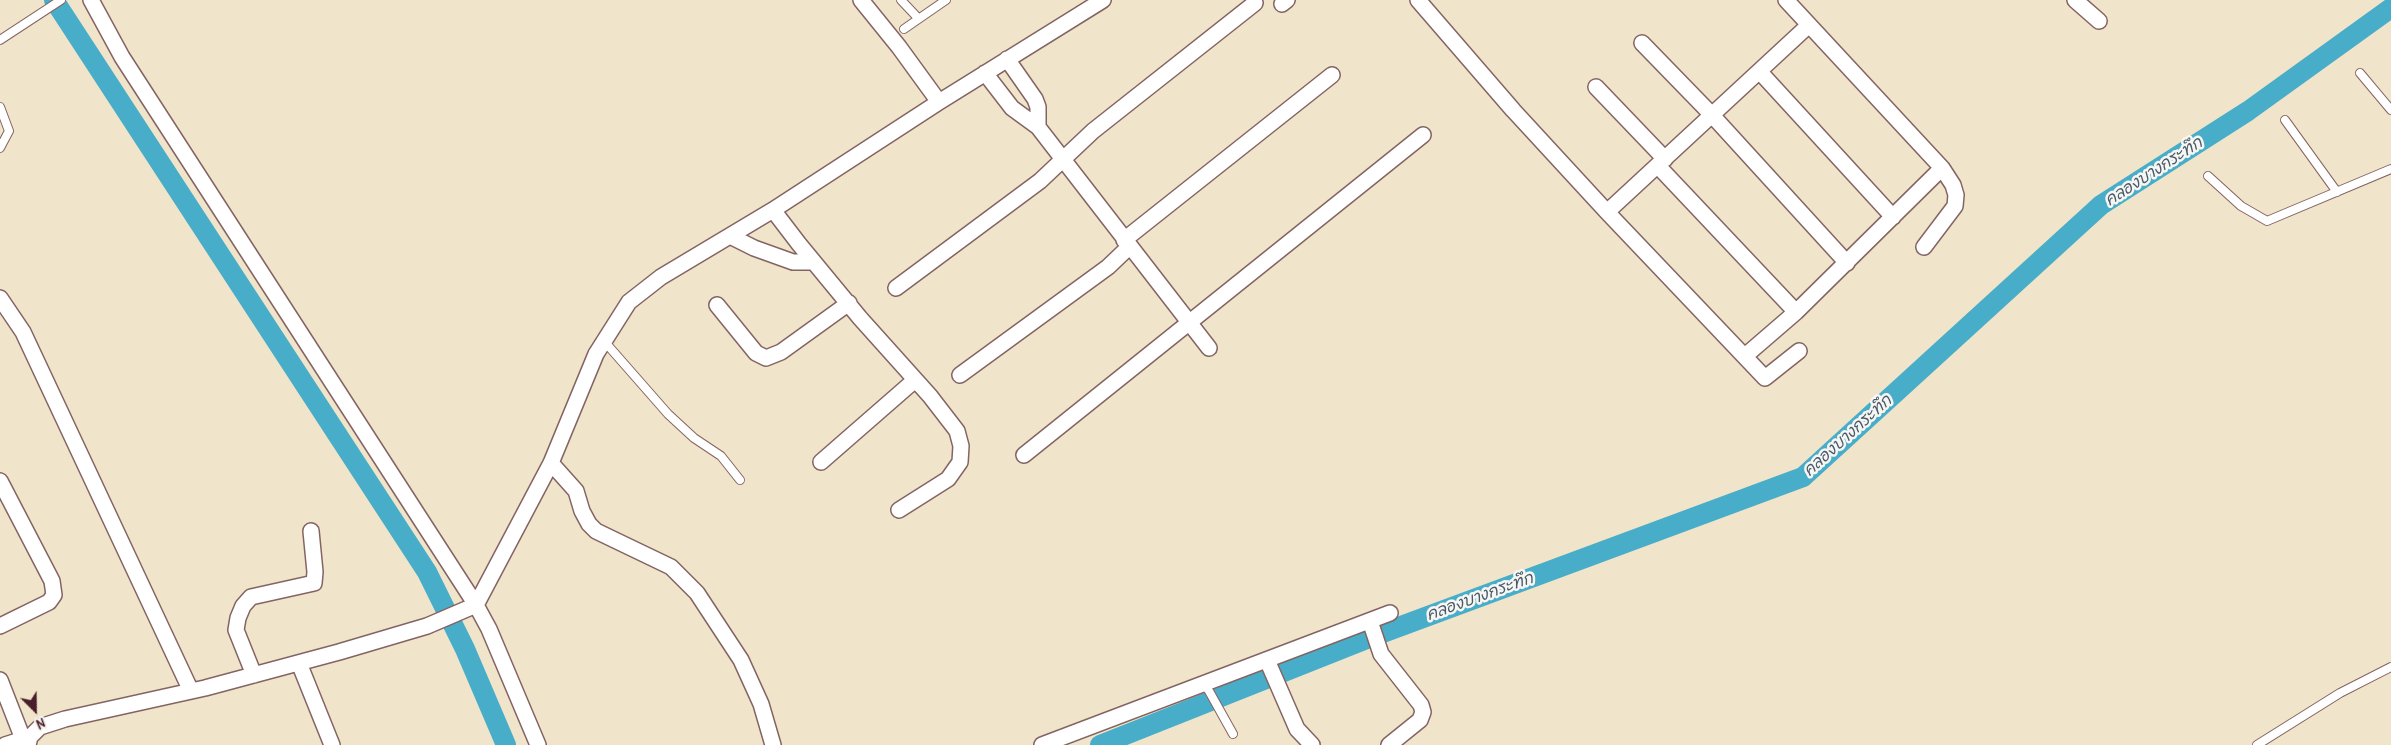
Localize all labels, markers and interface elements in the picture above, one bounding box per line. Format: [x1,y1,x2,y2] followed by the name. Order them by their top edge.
[2102,133,2206,211] water label: คลองบางกระทึก
[1800,391,1896,481] water label: คลองบางกระทึก
[1424,569,1536,625] water label: คลองบางกระทึก
[10,685,60,735] north arrow
[34,714,48,734] text: N

